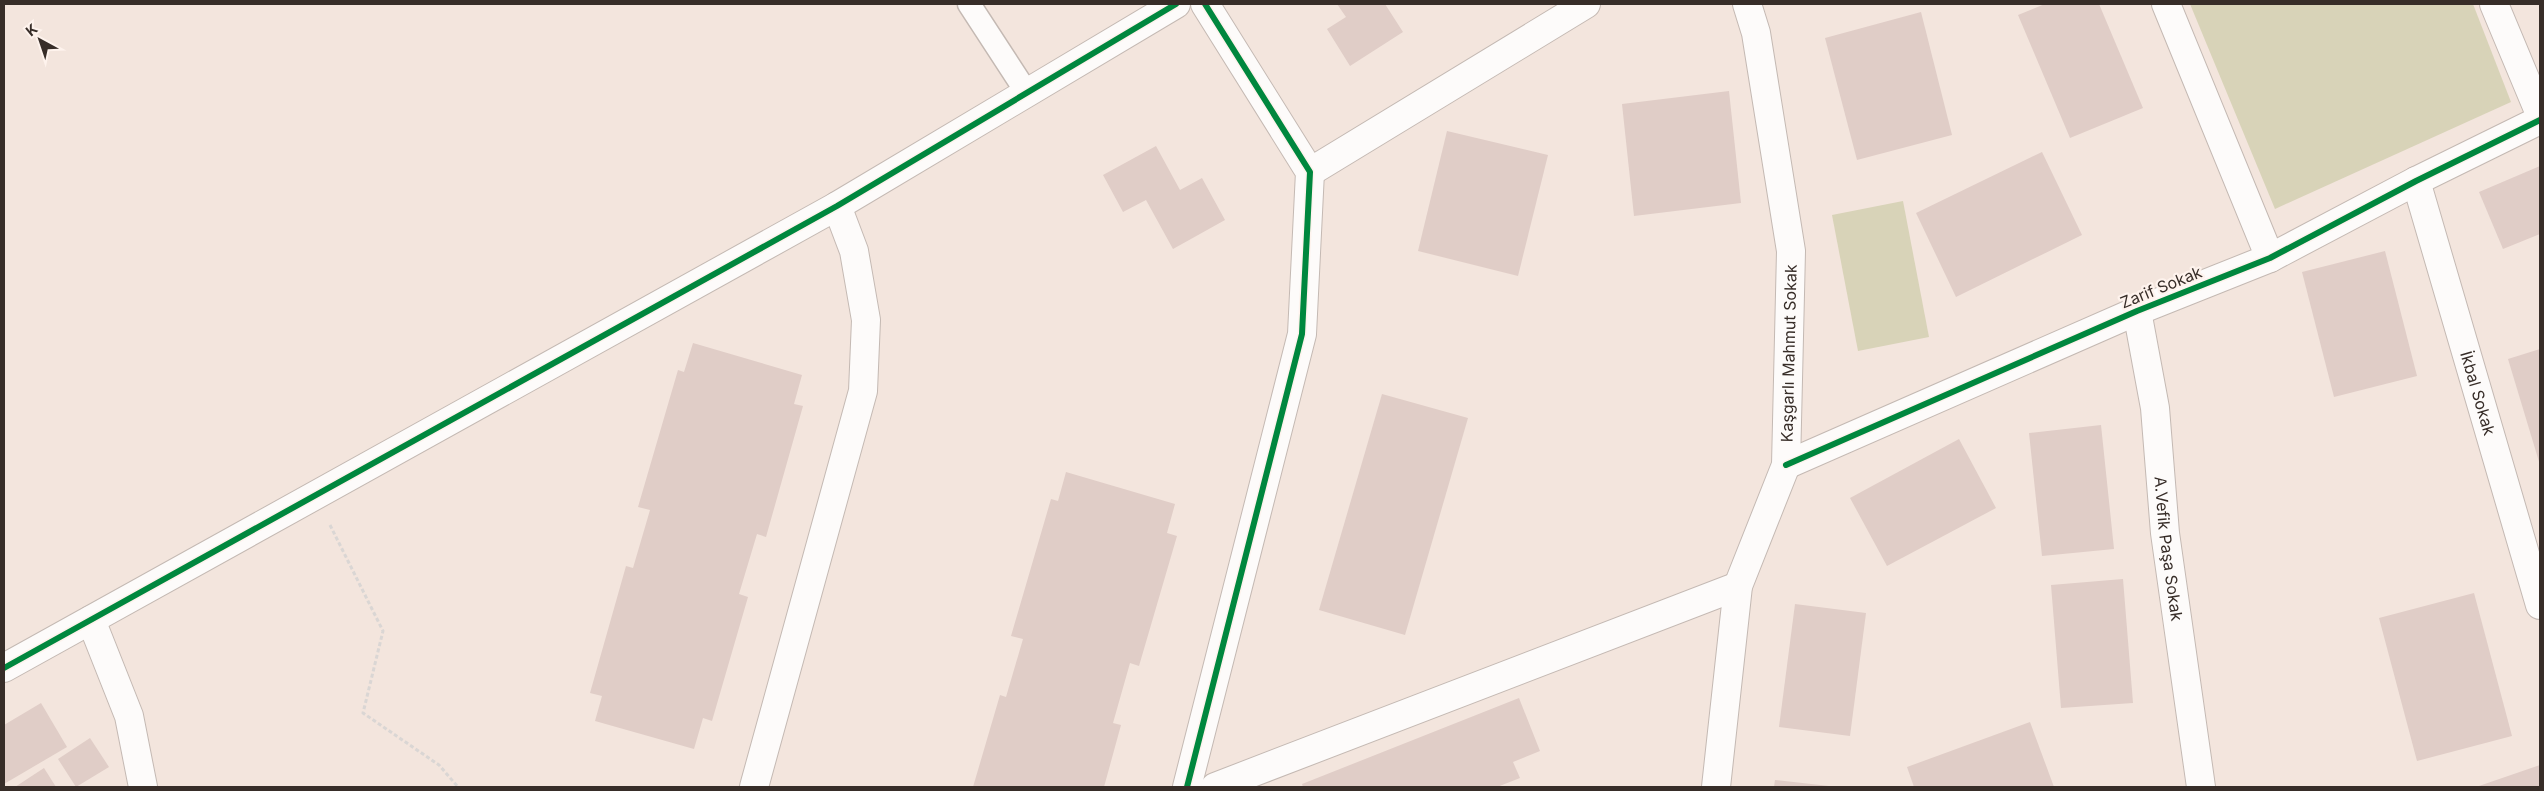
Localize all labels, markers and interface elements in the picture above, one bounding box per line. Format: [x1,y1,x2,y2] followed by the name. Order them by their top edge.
[15,15,65,65] north arrow
[22,20,41,39] text: K
[2117,262,2205,312] street label: Zarif Sokak
[1777,264,1801,443] street label: Kaşgarlı Mahmut Sokak
[2456,349,2500,438] street label: İkbal Sokak
[2150,475,2187,623] street label: A.Vefik Paşa Sokak

